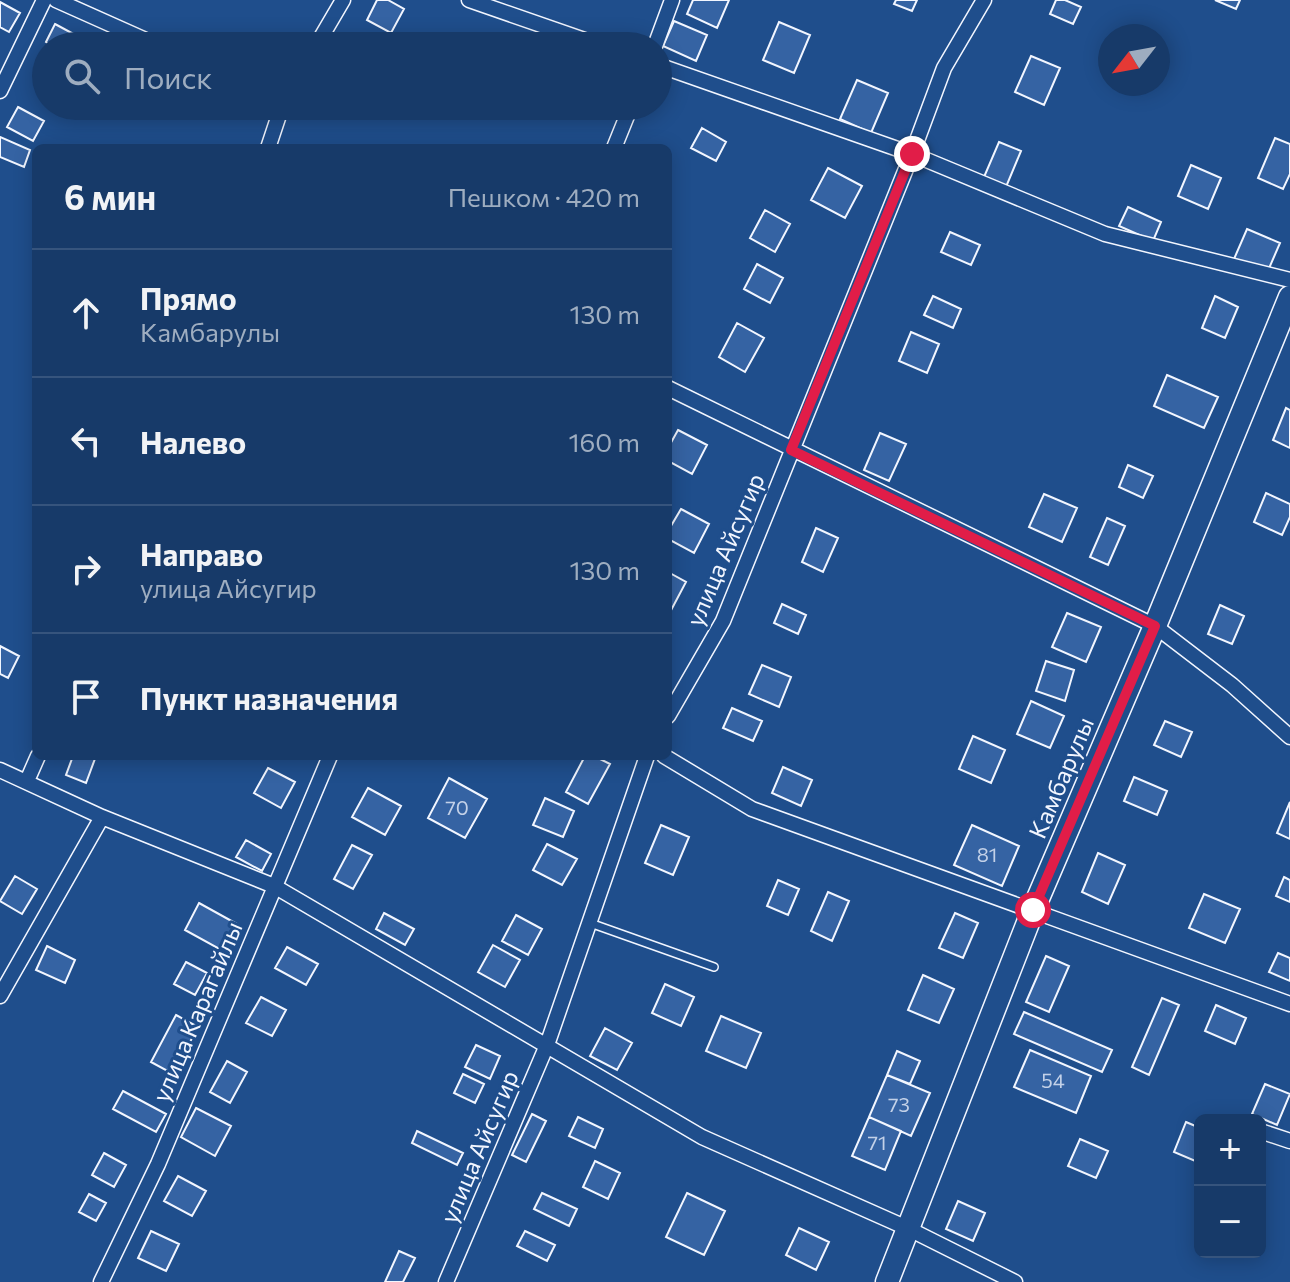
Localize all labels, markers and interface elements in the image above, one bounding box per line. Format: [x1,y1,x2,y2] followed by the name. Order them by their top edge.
[1098,24,1170,96] north arrow
[32,32,672,120] search box
[60,54,104,98] icon: search
[124,58,212,95] text: Поиск
[894,136,930,172] route end
[64,175,156,217] text: 6 мин
[448,181,640,212] text: Пешком · 420 m
[140,279,237,316] text: Прямо
[64,291,108,335] icon: ahead
[569,298,640,329] text: 130 m
[140,316,280,347] text: Камбарулы
[64,419,108,463] icon: left
[140,423,246,460] text: Налево
[568,426,640,457] text: 160 m
[679,469,770,630] street label: улица Айсугир
[140,535,263,572] text: Направо
[64,547,108,591] icon: right
[569,554,640,585] text: 130 m
[140,572,317,603] text: улица Айсугир
[64,675,108,719] icon: arrive
[140,679,398,716] text: Пункт назначения
[1022,712,1099,843] street label: Камбарулы
[445,795,469,819] house number: 70
[977,842,997,866] house number: 81
[1015,892,1051,928] route start
[146,917,248,1106] street label: улица Карагайлы
[433,1066,524,1227] street label: улица Айсугир
[1041,1068,1065,1092] house number: 54
[888,1092,910,1116] house number: 73
[1194,1114,1266,1258] map controls
[1194,1114,1266,1186] button: +
[867,1130,887,1154] house number: 71
[1194,1186,1266,1258] button: −

